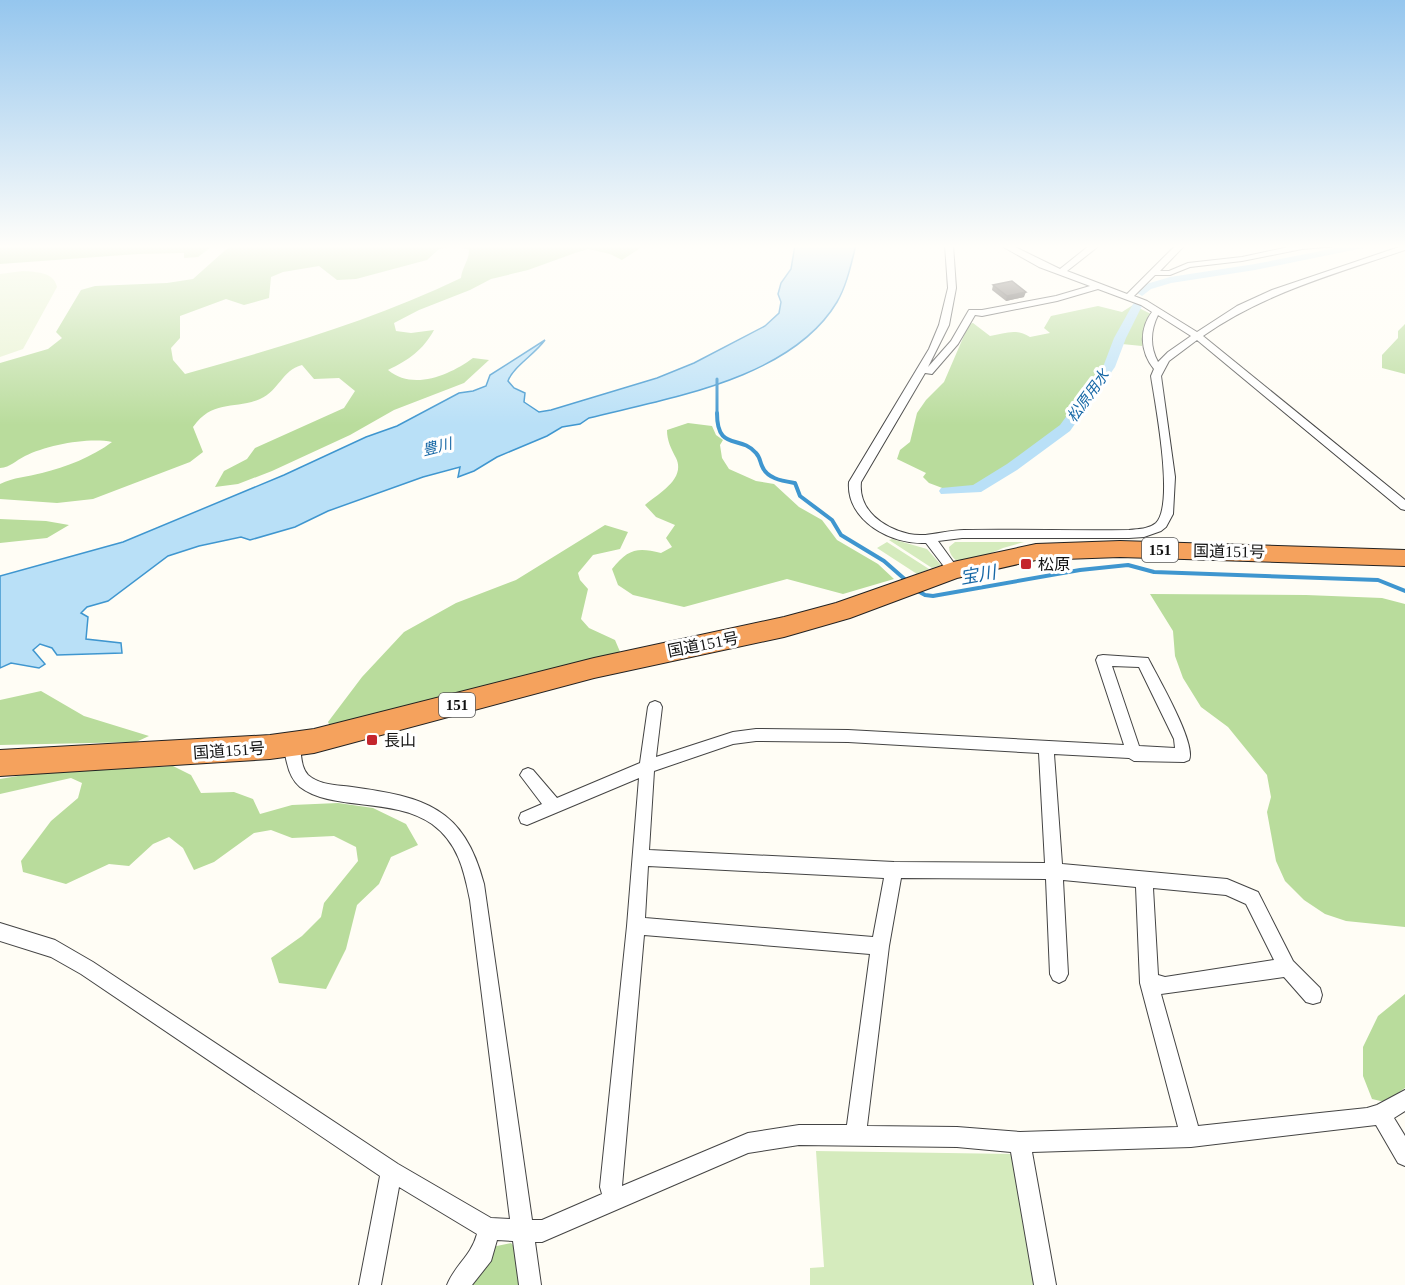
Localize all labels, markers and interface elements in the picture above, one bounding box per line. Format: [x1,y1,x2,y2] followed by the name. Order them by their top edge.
[1064,365,1113,425] water label: 松原用水
[421,435,455,458] water label: 豊川
[1142,538,1178,562] road number: 151
[1193,542,1265,561] street label: 国道151号
[1038,556,1070,573] place label: 松原
[1019,557,1033,571] marker: 松原
[959,562,999,588] water label: 宝川
[666,629,740,660] street label: 国道151号
[439,693,475,717] road number: 151
[384,732,416,749] place label: 長山
[365,733,379,747] marker: 長山
[193,740,266,761] street label: 国道151号

